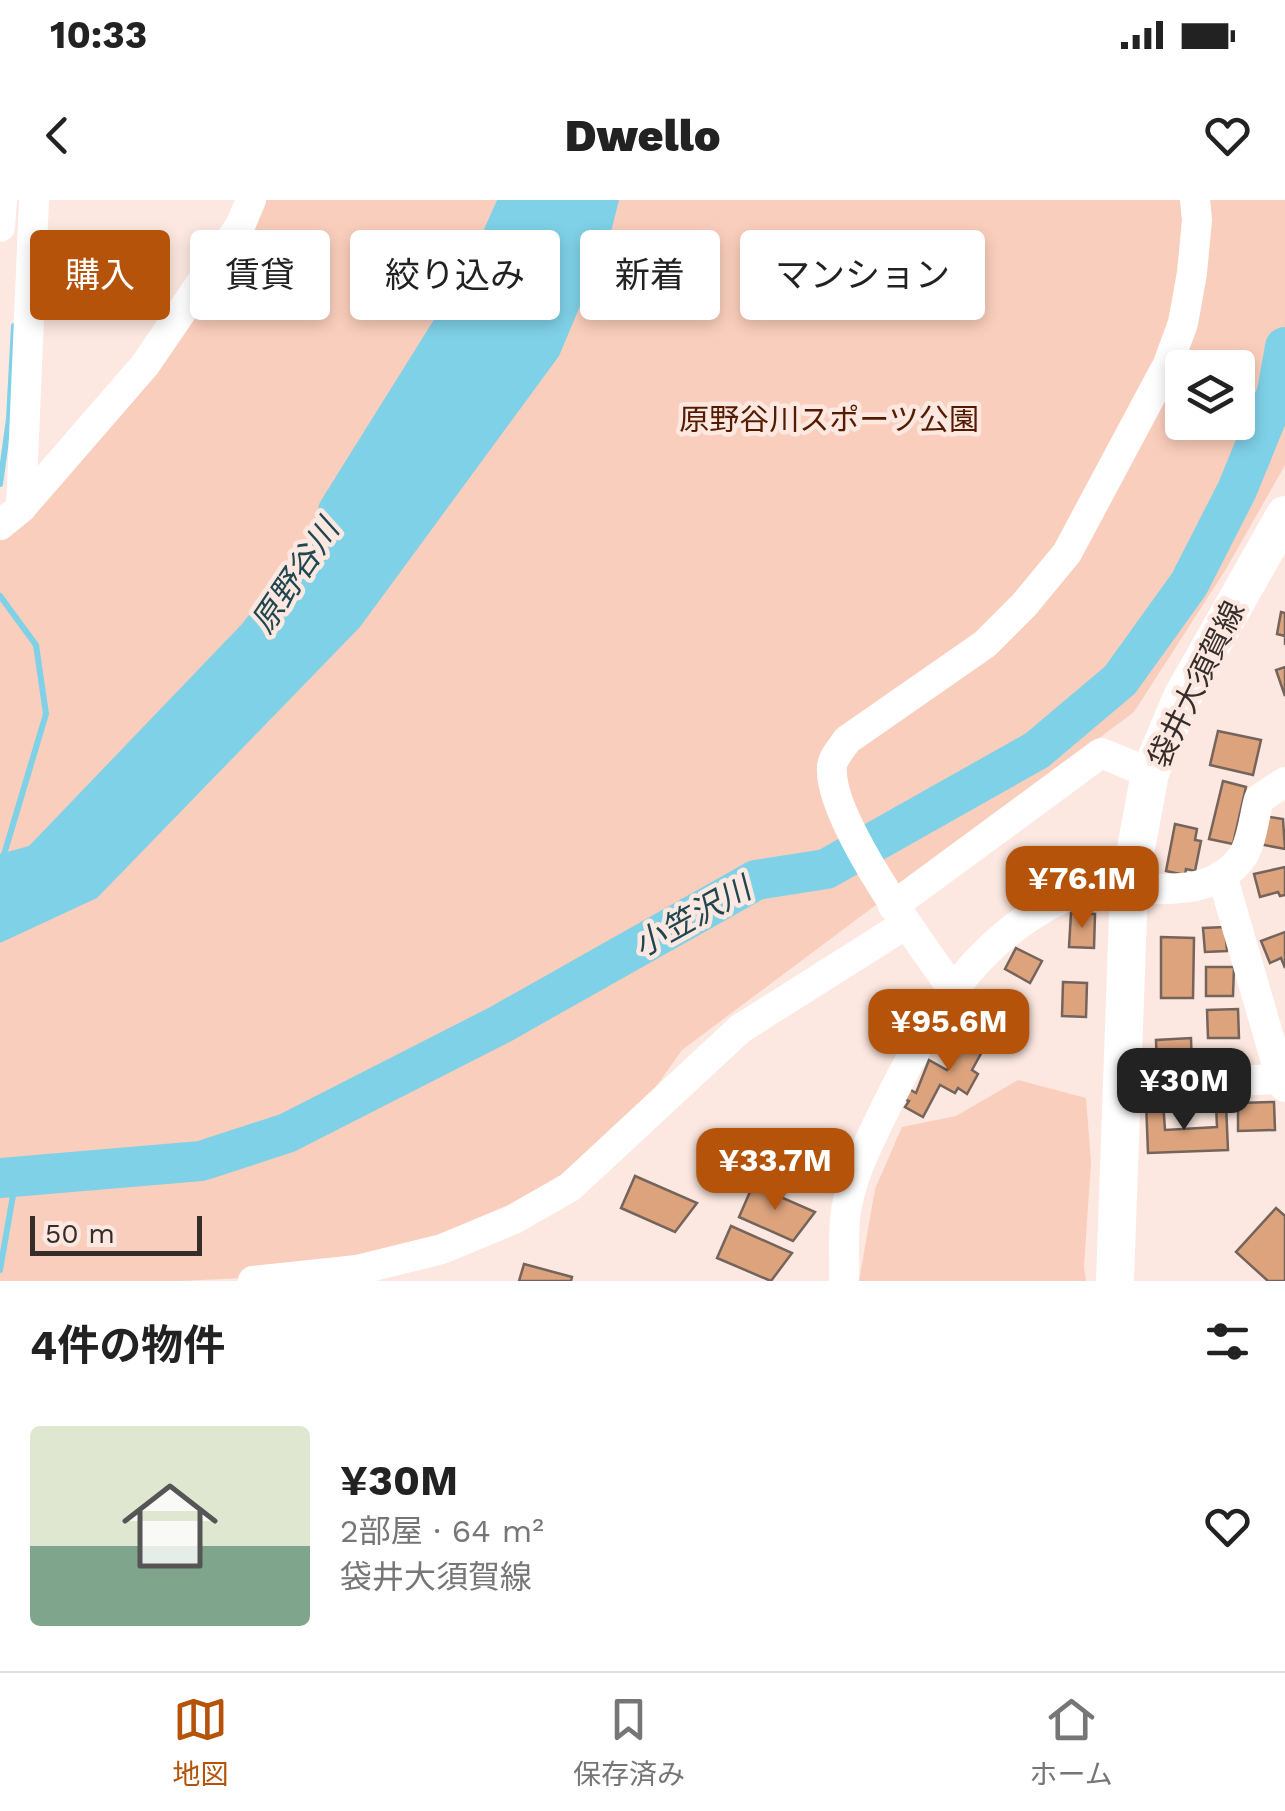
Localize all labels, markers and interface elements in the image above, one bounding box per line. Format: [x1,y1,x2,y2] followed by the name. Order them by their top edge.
[50,13,147,57] text: 10:33
[30,108,85,163] icon: back
[1200,108,1255,163] icon: heart
[564,109,721,162] text: Dwello
[30,230,170,320] chip: 購入
[190,230,330,320] chip: 賃貸
[350,230,560,320] chip: 絞り込み
[580,230,720,320] chip: 新着
[740,230,985,320] chip: マンション
[1165,350,1255,440] map controls
[1165,350,1255,440] button: layers
[679,402,979,437] park label: 原野谷川スポーツ公園
[243,510,348,640] water label: 原野谷川
[1141,595,1251,773] street label: 袋井大須賀線
[1001,846,1163,931] pin: ¥76.1M
[1028,859,1136,897] text: ¥76.1M
[627,868,760,965] water label: 小笠沢川
[868,989,1030,1074] pin: ¥95.6M
[890,1002,1008,1040] text: ¥95.6M
[1125,1048,1243,1133] pin: ¥30M
[1139,1061,1229,1099] text: ¥30M
[694,1128,856,1213] pin: ¥33.7M
[718,1141,832,1179] text: ¥33.7M
[30,1211,202,1256] scale bar
[45,1217,115,1250] text: 50 m
[1200,1314,1255,1369] icon: filters
[30,1321,225,1370] text: 4件の物件
[340,1456,458,1505] text: ¥30M
[110,1466,230,1586] icon: home
[1200,1499,1255,1554] icon: heart
[340,1512,544,1550] text: 2部屋 · 64 m²
[340,1558,532,1596] text: 袋井大須賀線
[172,1692,228,1792] tab: 地図
[573,1692,685,1792] tab: 保存済み
[1030,1692,1113,1792] tab: ホーム

